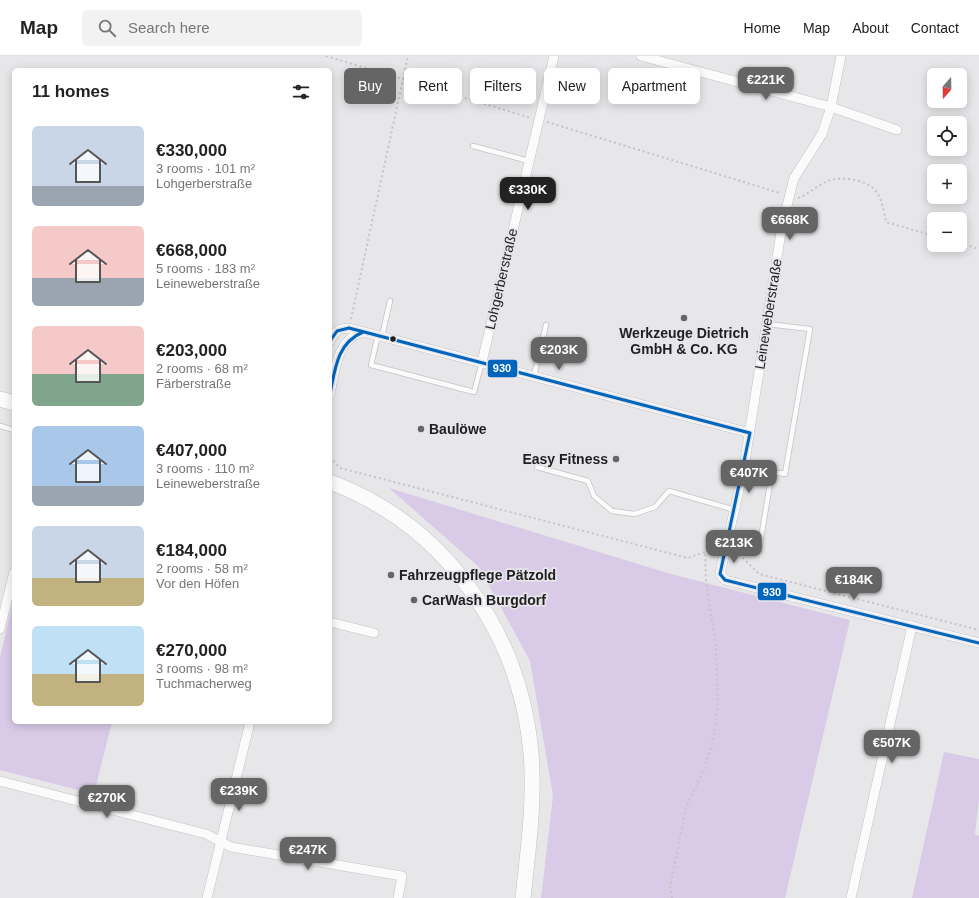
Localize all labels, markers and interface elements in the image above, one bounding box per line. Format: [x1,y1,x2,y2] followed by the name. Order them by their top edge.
[82,10,362,46] search box
[20,17,58,38] text: Map
[96,17,118,39] icon: search
[128,19,210,36] text: Search here
[744,20,781,36] text: Home
[803,20,830,36] text: Map
[852,20,889,36] text: About
[911,20,959,36] text: Contact
[738,67,794,101] pin: €221K
[344,68,396,104] chip: Buy
[404,68,462,104] chip: Rent
[470,68,536,104] chip: Filters
[544,68,600,104] chip: New
[608,68,700,104] chip: Apartment
[927,68,967,108] north arrow
[927,68,967,252] map controls
[747,72,785,87] text: €221K
[290,81,312,103] icon: filters
[32,82,110,101] text: 11 homes
[927,116,967,156] button: locate
[156,141,227,160] text: €330,000
[64,142,112,190] icon: home
[156,161,255,176] text: 3 rooms · 101 m²
[927,164,967,204] button: +
[156,176,252,191] text: Lohgerberstraße
[500,177,556,211] pin: €330K
[509,182,547,197] text: €330K
[762,207,818,241] pin: €668K
[771,212,809,227] text: €668K
[927,212,967,252] button: −
[482,227,520,331] street label: Lohgerberstraße
[156,241,227,260] text: €668,000
[64,242,112,290] icon: home
[751,257,785,371] street label: Leineweberstraße
[156,261,255,276] text: 5 rooms · 183 m²
[156,276,260,291] text: Leineweberstraße
[679,313,689,323] marker: Werkzeuge Dietrich GmbH & Co. KG
[619,325,749,357] place label: Werkzeuge Dietrich GmbH & Co. KG
[388,334,398,344] unlabelled marker
[531,337,587,371] pin: €203K
[156,341,227,360] text: €203,000
[64,342,112,390] icon: home
[540,342,578,357] text: €203K
[487,359,518,378] line badge: 930
[156,361,248,376] text: 2 rooms · 68 m²
[493,362,511,374] text: 930
[156,376,231,391] text: Färberstraße
[429,421,487,437] place label: Baulöwe
[416,424,426,434] marker: Baulöwe
[156,441,227,460] text: €407,000
[64,442,112,490] icon: home
[522,451,608,467] place label: Easy Fitness
[611,454,621,464] marker: Easy Fitness
[721,460,777,494] pin: €407K
[156,461,254,476] text: 3 rooms · 110 m²
[730,465,768,480] text: €407K
[156,476,260,491] text: Leineweberstraße
[706,530,762,564] pin: €213K
[715,535,753,550] text: €213K
[156,541,227,560] text: €184,000
[64,542,112,590] icon: home
[156,561,248,576] text: 2 rooms · 58 m²
[399,567,556,583] place label: Fahrzeugpflege Pätzold
[826,567,882,601] pin: €184K
[386,570,396,580] marker: Fahrzeugpflege Pätzold
[835,572,873,587] text: €184K
[156,576,239,591] text: Vor den Höfen
[757,582,787,601] line badge: 930
[763,586,781,598] text: 930
[422,592,546,608] place label: CarWash Burgdorf
[409,595,419,605] marker: CarWash Burgdorf
[156,641,227,660] text: €270,000
[64,642,112,690] icon: home
[156,661,248,676] text: 3 rooms · 98 m²
[156,676,252,691] text: Tuchmacherweg
[864,730,920,764] pin: €507K
[873,735,911,750] text: €507K
[211,778,267,812] pin: €239K
[220,783,258,798] text: €239K
[79,785,135,819] pin: €270K
[88,790,126,805] text: €270K
[280,837,336,871] pin: €247K
[289,842,327,857] text: €247K

